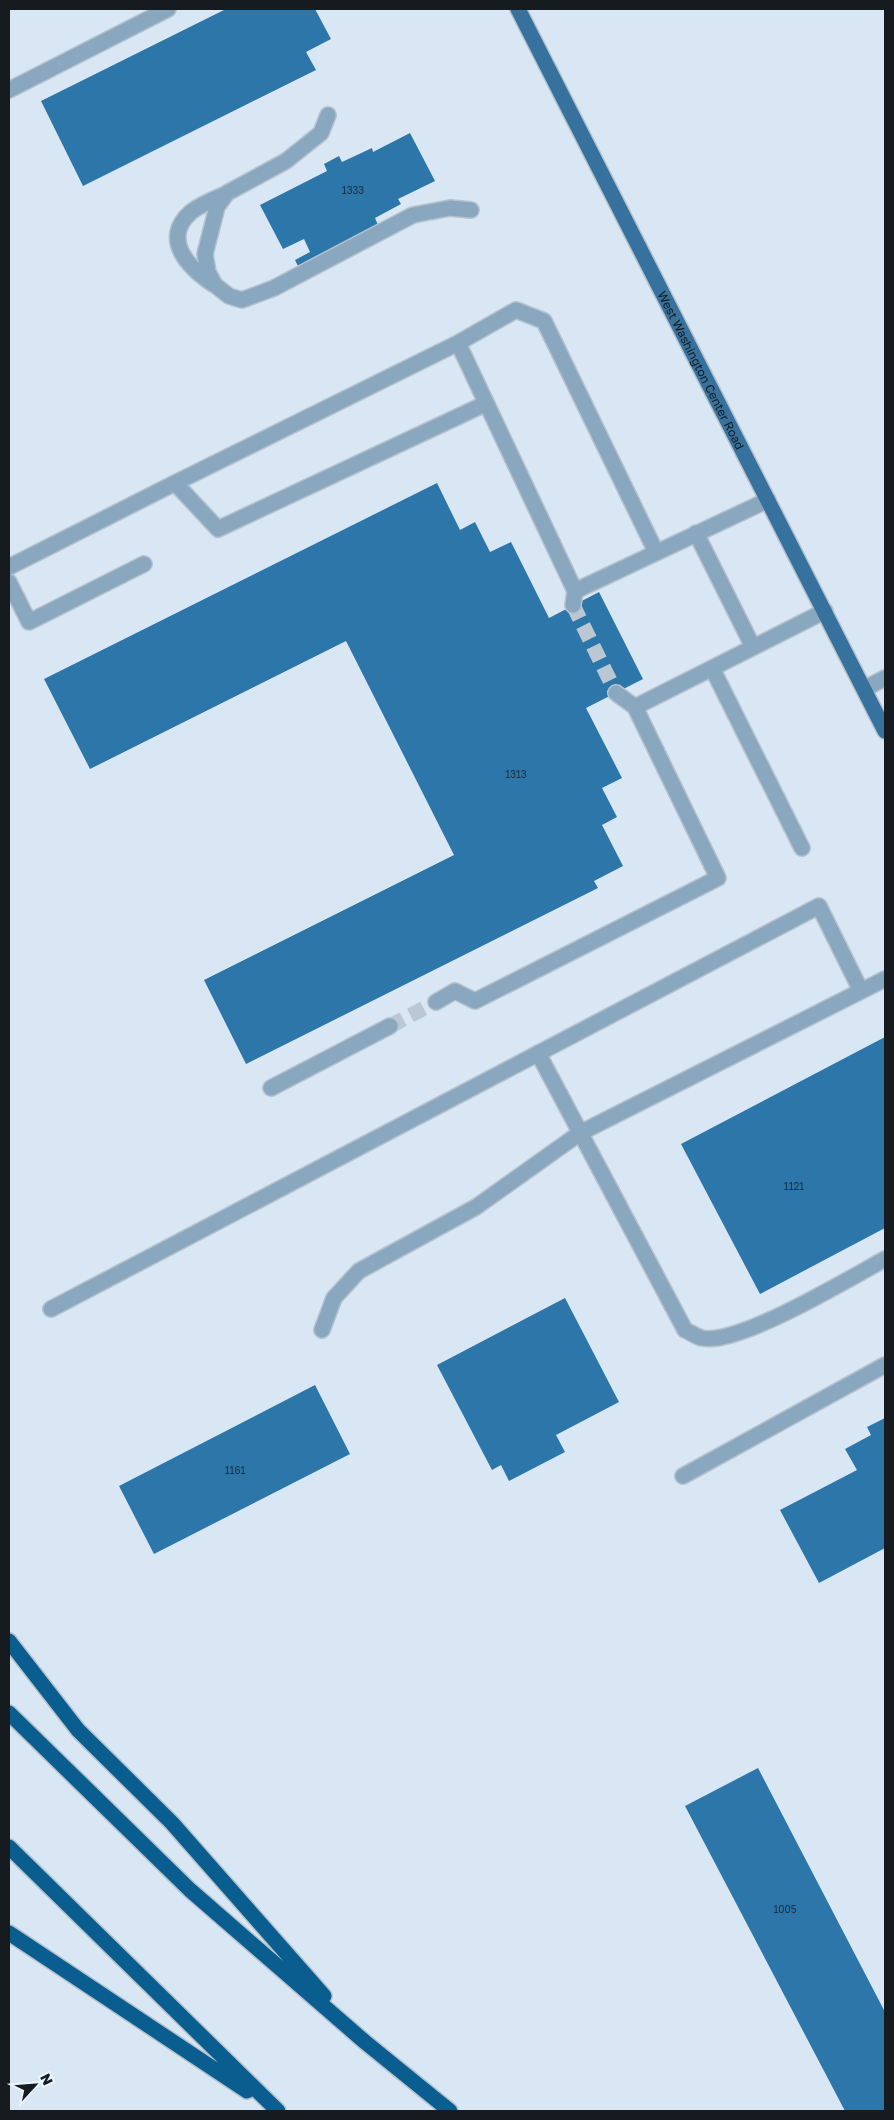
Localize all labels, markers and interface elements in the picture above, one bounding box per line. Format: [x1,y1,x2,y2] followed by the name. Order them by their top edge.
[342,184,364,196] house number: 1333
[655,288,748,452] street label: West Washington Center Road
[505,768,527,780] house number: 1313
[784,1180,804,1192] house number: 1121
[225,1464,245,1476] house number: 1161
[773,1903,797,1915] house number: 1005
[10,2060,60,2110] north arrow
[37,2071,57,2088] text: N

